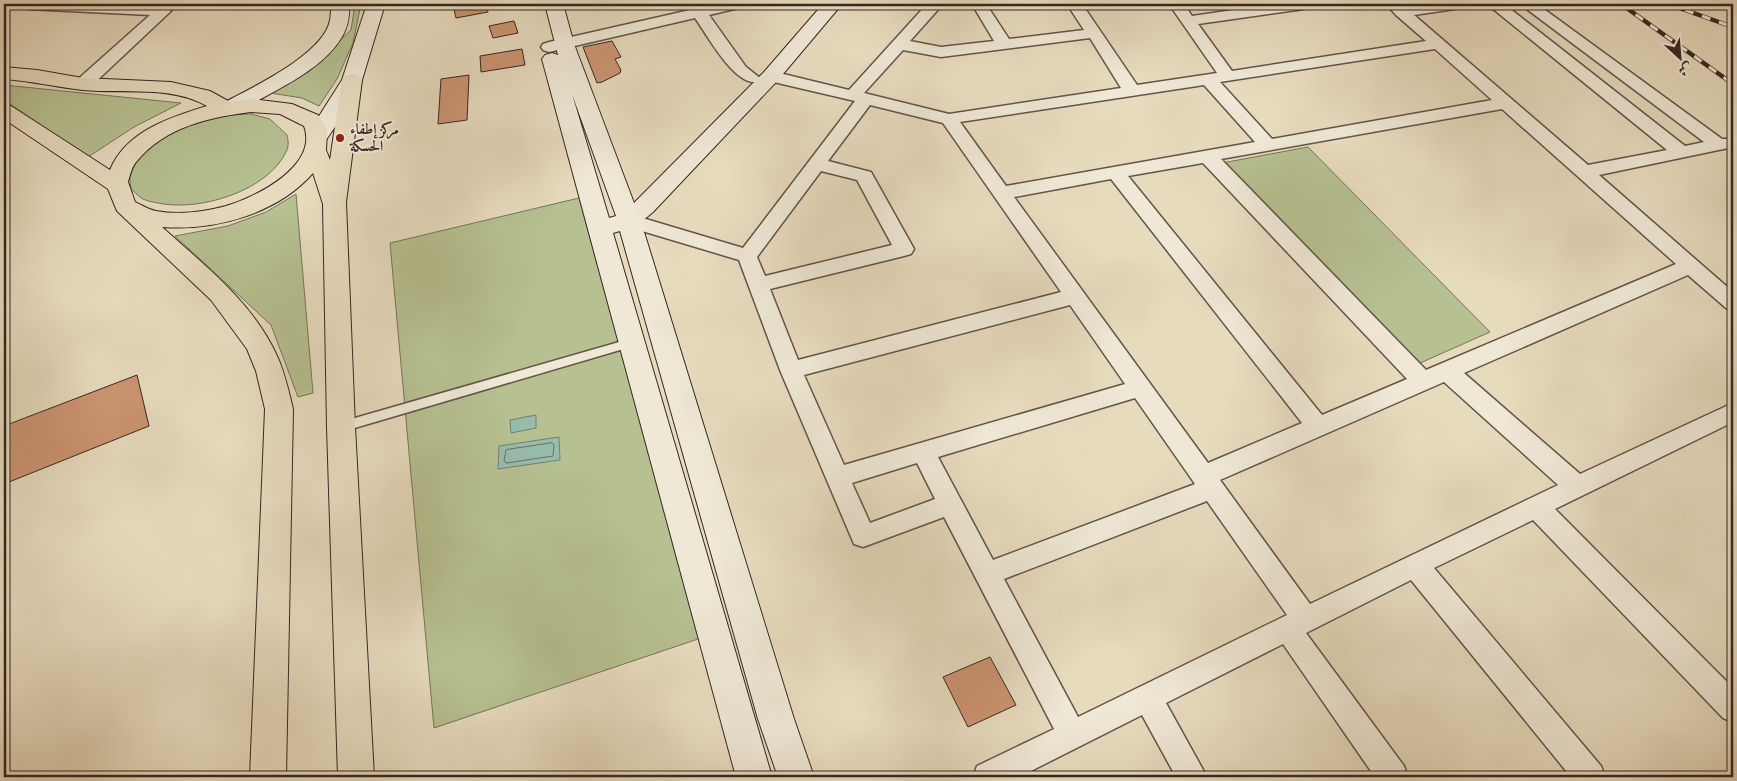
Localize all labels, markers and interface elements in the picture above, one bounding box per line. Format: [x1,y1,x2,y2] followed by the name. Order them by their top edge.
[1654,32,1704,82] north arrow
[1674,56,1695,80] text: ش
[349,120,399,158] place label: مركز إطفاء الحسكة
[334,132,346,144] marker: مركز إطفاء الحسكة

